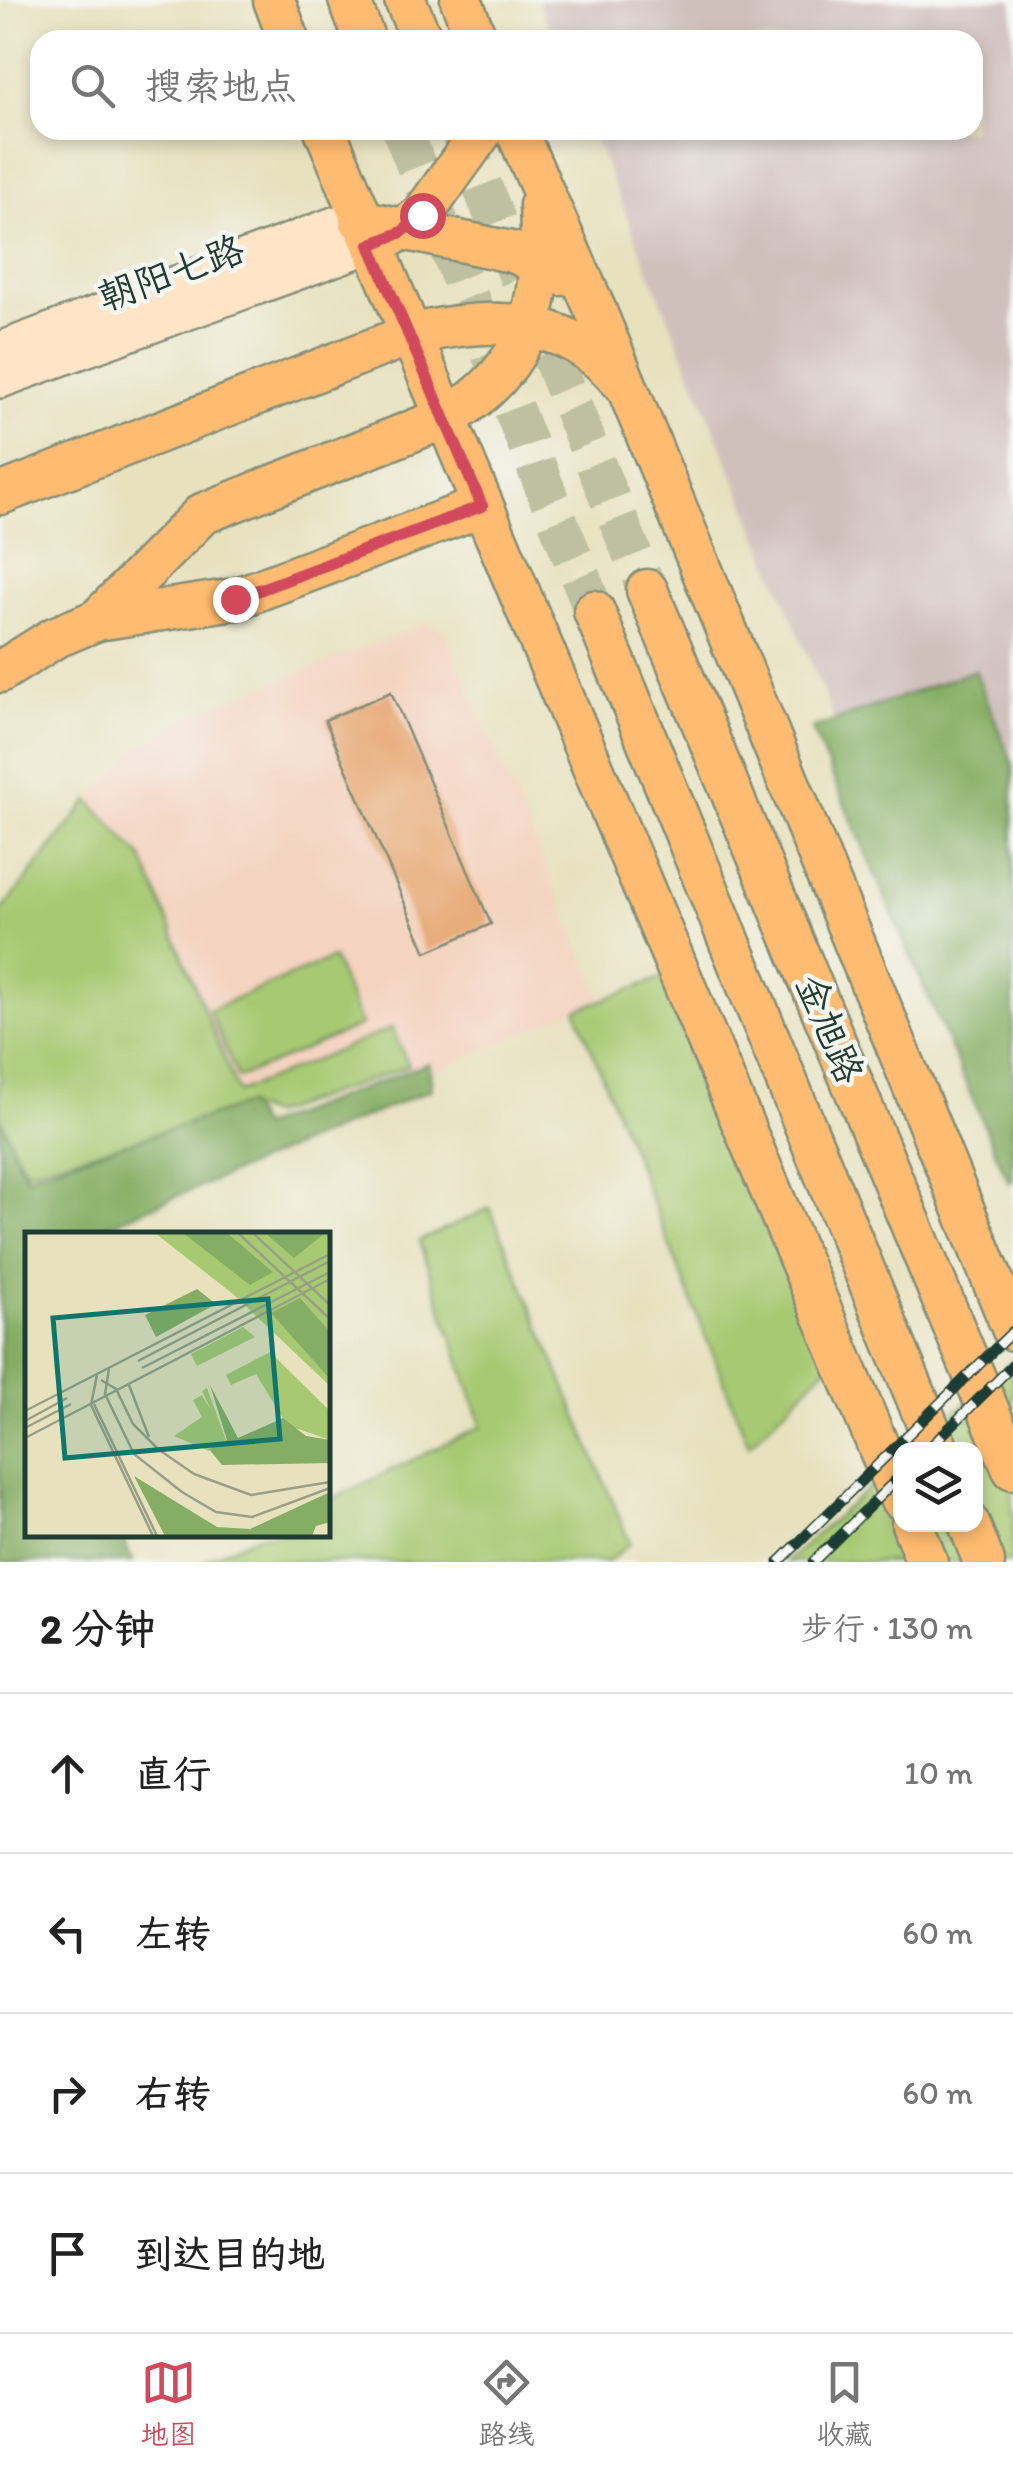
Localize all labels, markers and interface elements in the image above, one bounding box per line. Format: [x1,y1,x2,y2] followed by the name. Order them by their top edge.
[30,30,983,140] search box
[65,58,120,113] icon: search
[145,63,297,109] text: 搜索地点
[400,193,446,239] route start
[92,225,250,321] street label: 朝阳七路
[213,577,259,623] route end
[787,968,873,1090] street label: 金旭路
[25,1232,330,1537] inset map
[893,1442,983,1532] map controls
[893,1442,983,1532] button: layers
[40,1603,156,1654] text: 2 分钟
[801,1609,973,1647] text: 步行 · 130 m
[40,1746,95,1801] icon: ahead
[135,1751,211,1797] text: 直行
[904,1754,973,1792] text: 10 m
[40,1906,95,1961] icon: left
[135,1911,211,1957] text: 左转
[902,1914,973,1952] text: 60 m
[40,2066,95,2121] icon: right
[135,2071,211,2117] text: 右转
[902,2074,973,2112] text: 60 m
[40,2226,95,2281] icon: arrive
[135,2231,325,2277] text: 到达目的地
[141,2355,197,2452] tab: 地图
[478,2355,534,2452] tab: 路线
[816,2355,872,2452] tab: 收藏

